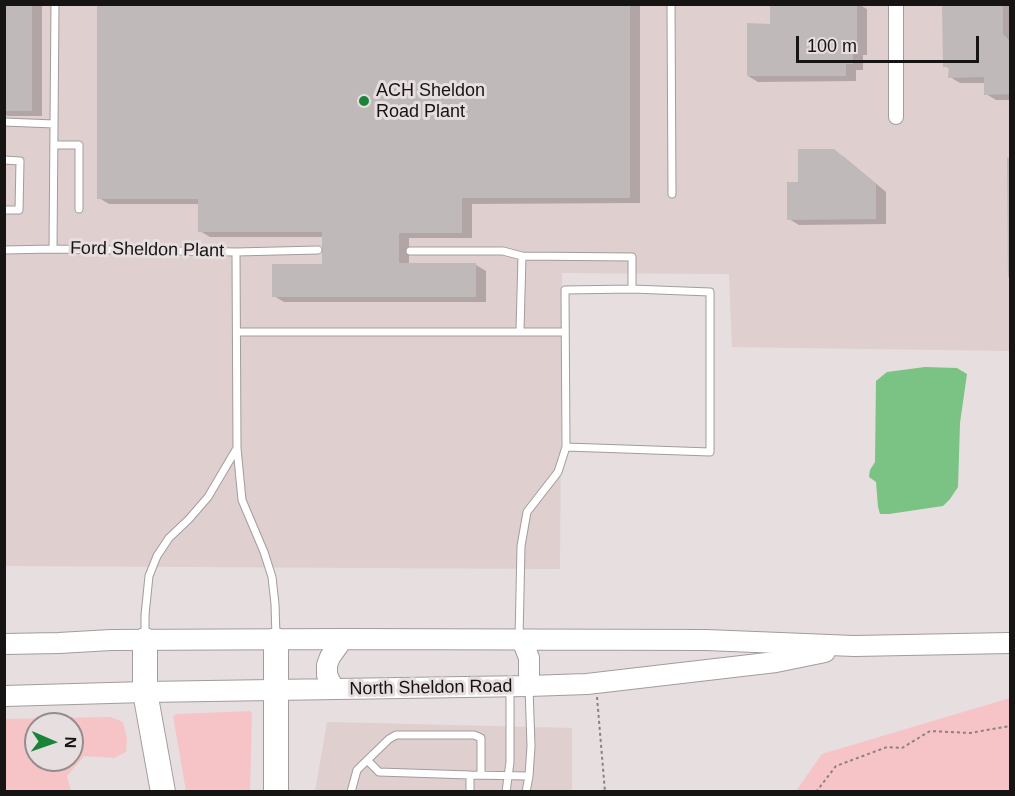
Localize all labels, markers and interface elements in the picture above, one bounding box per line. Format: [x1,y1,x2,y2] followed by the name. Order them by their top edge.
[799,24,982,62] scale bar
[807,36,857,56] text: 100 m
[376,80,485,122] place label: ACH Sheldon Road Plant
[357,94,371,108] marker: ACH Sheldon Road Plant
[70,238,224,262] street label: Ford Sheldon Plant
[349,676,513,700] street label: North Sheldon Road
[24,712,84,772] north arrow
[62,737,79,749] text: N

